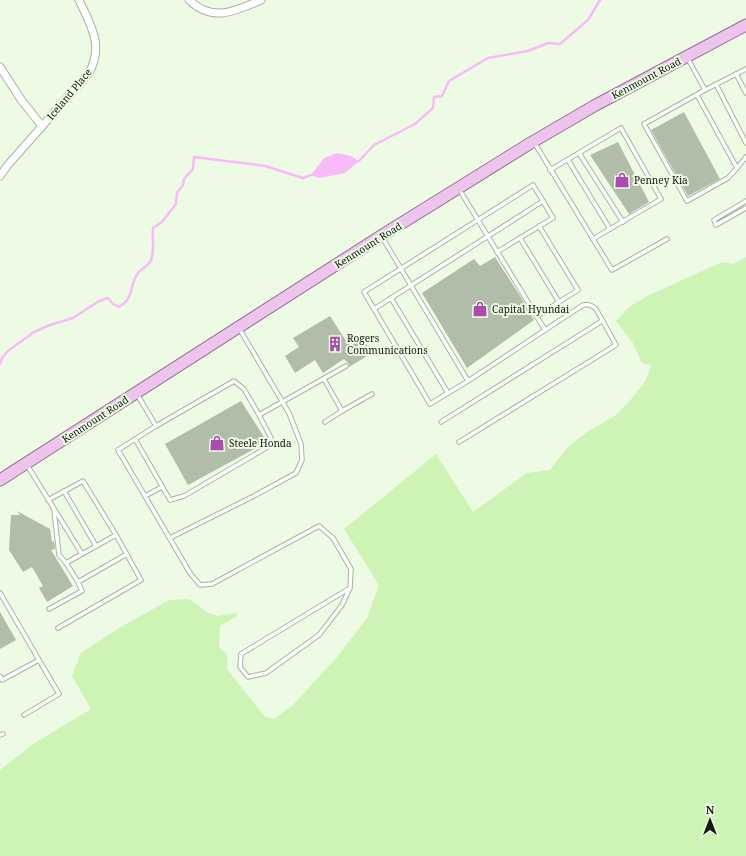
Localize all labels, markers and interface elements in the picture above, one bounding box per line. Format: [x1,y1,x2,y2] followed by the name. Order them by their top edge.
[609,54,683,102] street label: Kenmount Road
[43,65,95,123] street label: Iceland Place
[613,171,631,189] shop icon: Penney Kia
[634,173,688,187] place label: Penney Kia
[332,219,404,271] street label: Kenmount Road
[471,300,489,318] shop icon: Capital Hyundai
[492,302,570,316] place label: Capital Hyundai
[347,331,428,357] place label: Rogers Communications
[326,335,344,353] building icon: Rogers Communications
[59,392,131,446] street label: Kenmount Road
[208,434,226,452] shop icon: Steele Honda
[229,436,292,450] place label: Steele Honda
[690,800,730,840] north arrow
[706,802,715,817] text: N

